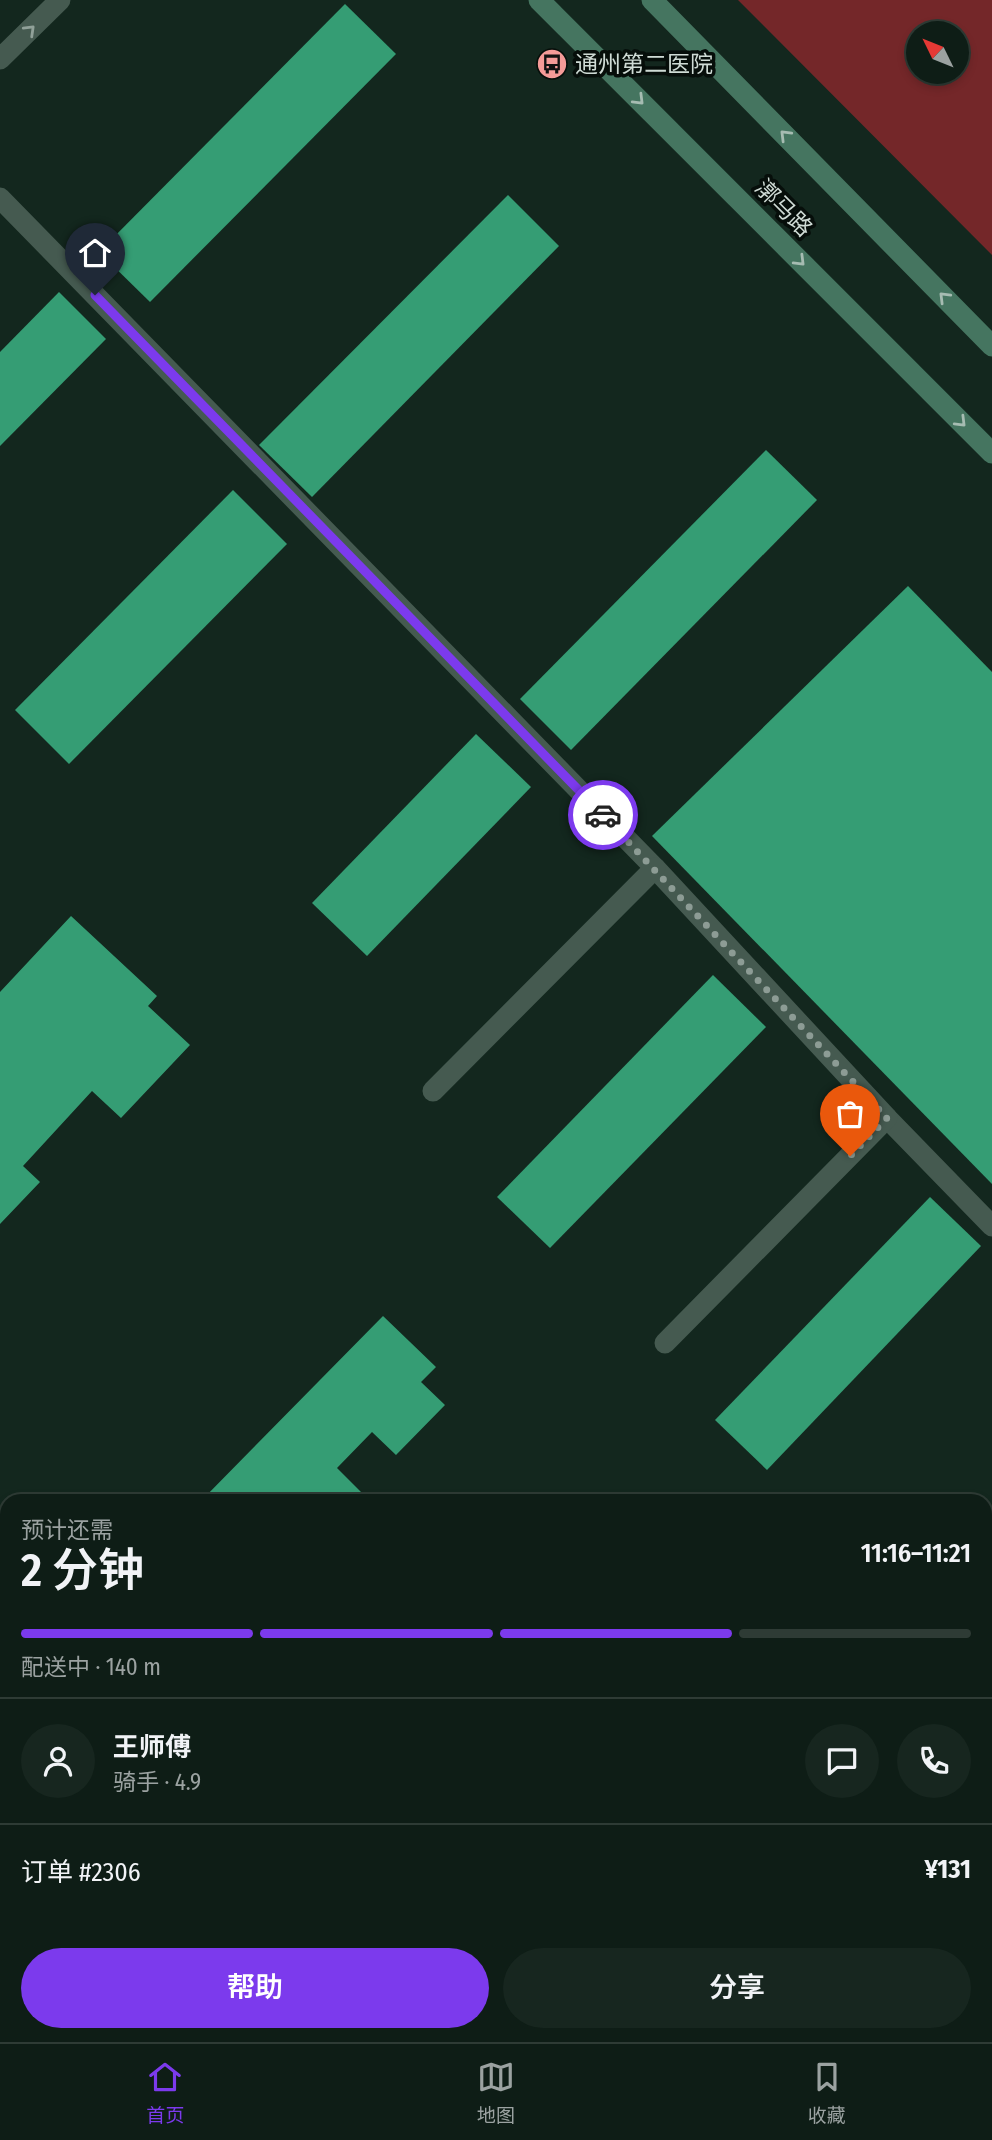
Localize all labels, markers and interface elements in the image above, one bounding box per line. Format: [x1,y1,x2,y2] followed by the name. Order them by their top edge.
[906,21,970,84] north arrow
[906,21,969,84] map controls
[22,25,35,38] one-way arrow
[535,47,569,81] bus stop icon: 通州第二医院
[575,50,713,78] place label: 通州第二医院
[631,92,644,105] one-way arrow
[780,130,793,143] one-way arrow
[750,174,818,242] street label: 漷马路
[65,223,125,295] pin
[76,234,114,272] icon: home
[792,253,804,265] one-way arrow
[940,293,953,306] one-way arrow
[952,414,965,427] one-way arrow
[568,780,638,850] courier
[584,796,622,834] icon: car
[820,1084,880,1156] pin
[831,1095,869,1133] icon: bag
[21,1516,113,1544] text: 预计还需
[861,1538,971,1569] text: 11:16–11:21
[21,1543,144,1598] text: 2 分钟
[21,1653,161,1681] text: 配送中 · 140 m
[21,1724,95,1798] button: person
[805,1724,879,1798] button: chat
[897,1724,971,1798] button: phone
[113,1732,191,1763] text: 王师傅
[113,1768,201,1796] text: 骑手 · 4.9
[925,1854,971,1885] text: ¥131
[21,1857,141,1888] text: 订单 #2306
[21,1948,489,2028] button: 帮助
[503,1948,971,2028] button: 分享
[146,2058,184,2127] tab: 首页
[477,2058,515,2127] tab: 地图
[808,2058,846,2127] tab: 收藏

